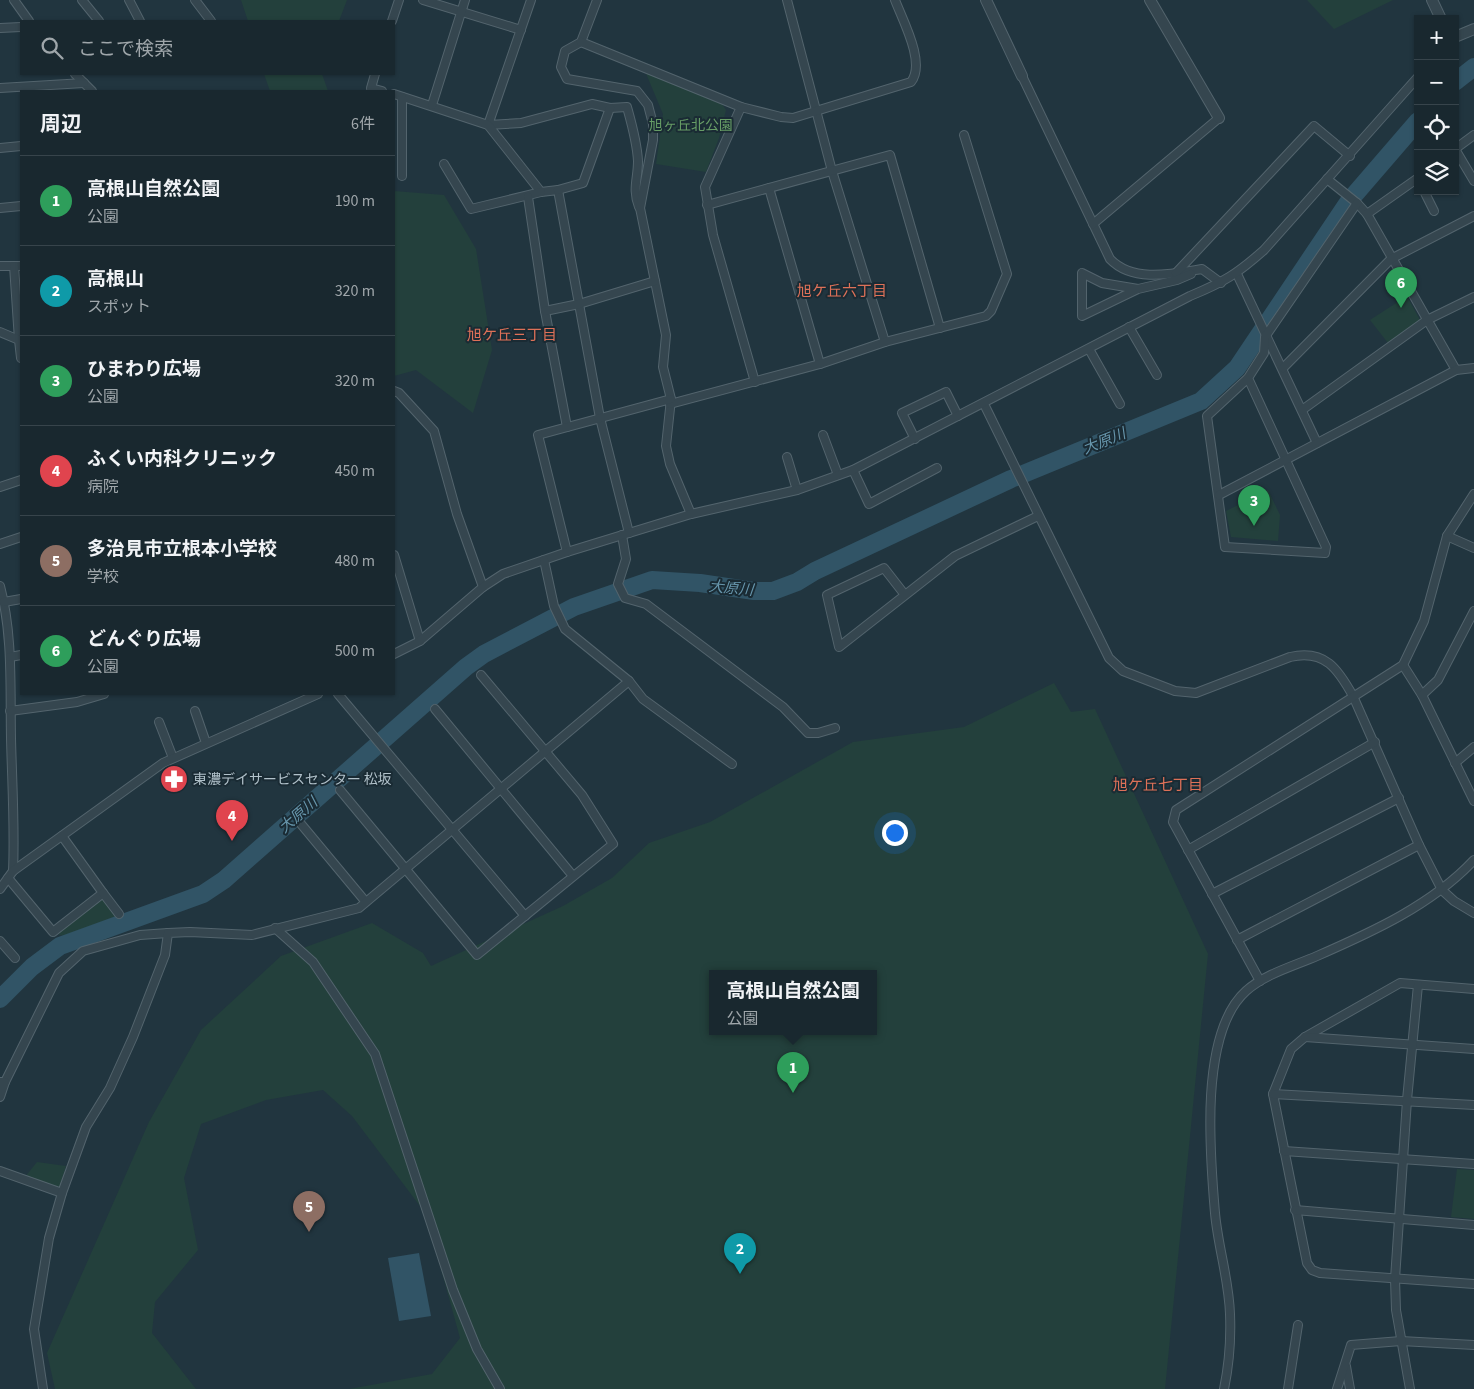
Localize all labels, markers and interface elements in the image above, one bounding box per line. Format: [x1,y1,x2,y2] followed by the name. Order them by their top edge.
[1414,15,1459,195] map controls
[1414,15,1459,60] button: +
[20,20,395,75] search box
[38,34,66,62] icon: search
[78,36,173,63] text: ここで検索
[1414,60,1459,105] button: −
[1414,105,1459,150] button: locate
[40,109,82,139] text: 周辺
[351,113,375,135] text: 6件
[649,116,733,136] park label: 旭ヶ丘北公園
[1414,150,1459,195] button: layers
[87,176,220,203] text: 高根山自然公園
[52,190,60,212] text: 1
[335,190,375,212] text: 190 m
[87,206,119,228] text: 公園
[87,266,144,293] text: 高根山
[1385,267,1417,308] pin: 6
[52,280,60,302] text: 2
[335,280,375,302] text: 320 m
[797,281,887,302] district label: 旭ケ丘六丁目
[87,296,151,318] text: スポット
[467,325,557,346] district label: 旭ケ丘三丁目
[87,356,201,383] text: ひまわり広場
[52,370,60,392] text: 3
[335,370,375,392] text: 320 m
[87,386,119,408] text: 公園
[1079,423,1131,460] water label: 大原川
[87,446,277,473] text: ふくい内科クリニック
[52,460,60,482] text: 4
[335,460,375,482] text: 450 m
[87,476,119,498] text: 病院
[1238,485,1270,526] pin: 3
[87,536,277,563] text: 多治見市立根本小学校
[52,550,60,572] text: 5
[335,550,375,572] text: 480 m
[87,566,119,588] text: 学校
[708,576,756,601] water label: 大原川
[87,626,201,653] text: どんぐり広場
[52,640,60,662] text: 6
[335,640,375,662] text: 500 m
[87,656,119,678] text: 公園
[159,764,189,794] pharmacy icon: 東濃デイサービスセンター 松坂
[193,770,392,790] place label: 東濃デイサービスセンター 松坂
[1113,775,1203,796] district label: 旭ケ丘七丁目
[274,791,324,838] water label: 大原川
[216,800,248,841] pin: 4
[882,820,908,846] your location
[709,970,877,1035] popup
[726,978,860,1005] text: 高根山自然公園
[726,1008,759,1030] text: 公園
[777,1052,809,1093] pin: 1
[293,1191,325,1232] pin: 5
[724,1233,756,1274] pin: 2

